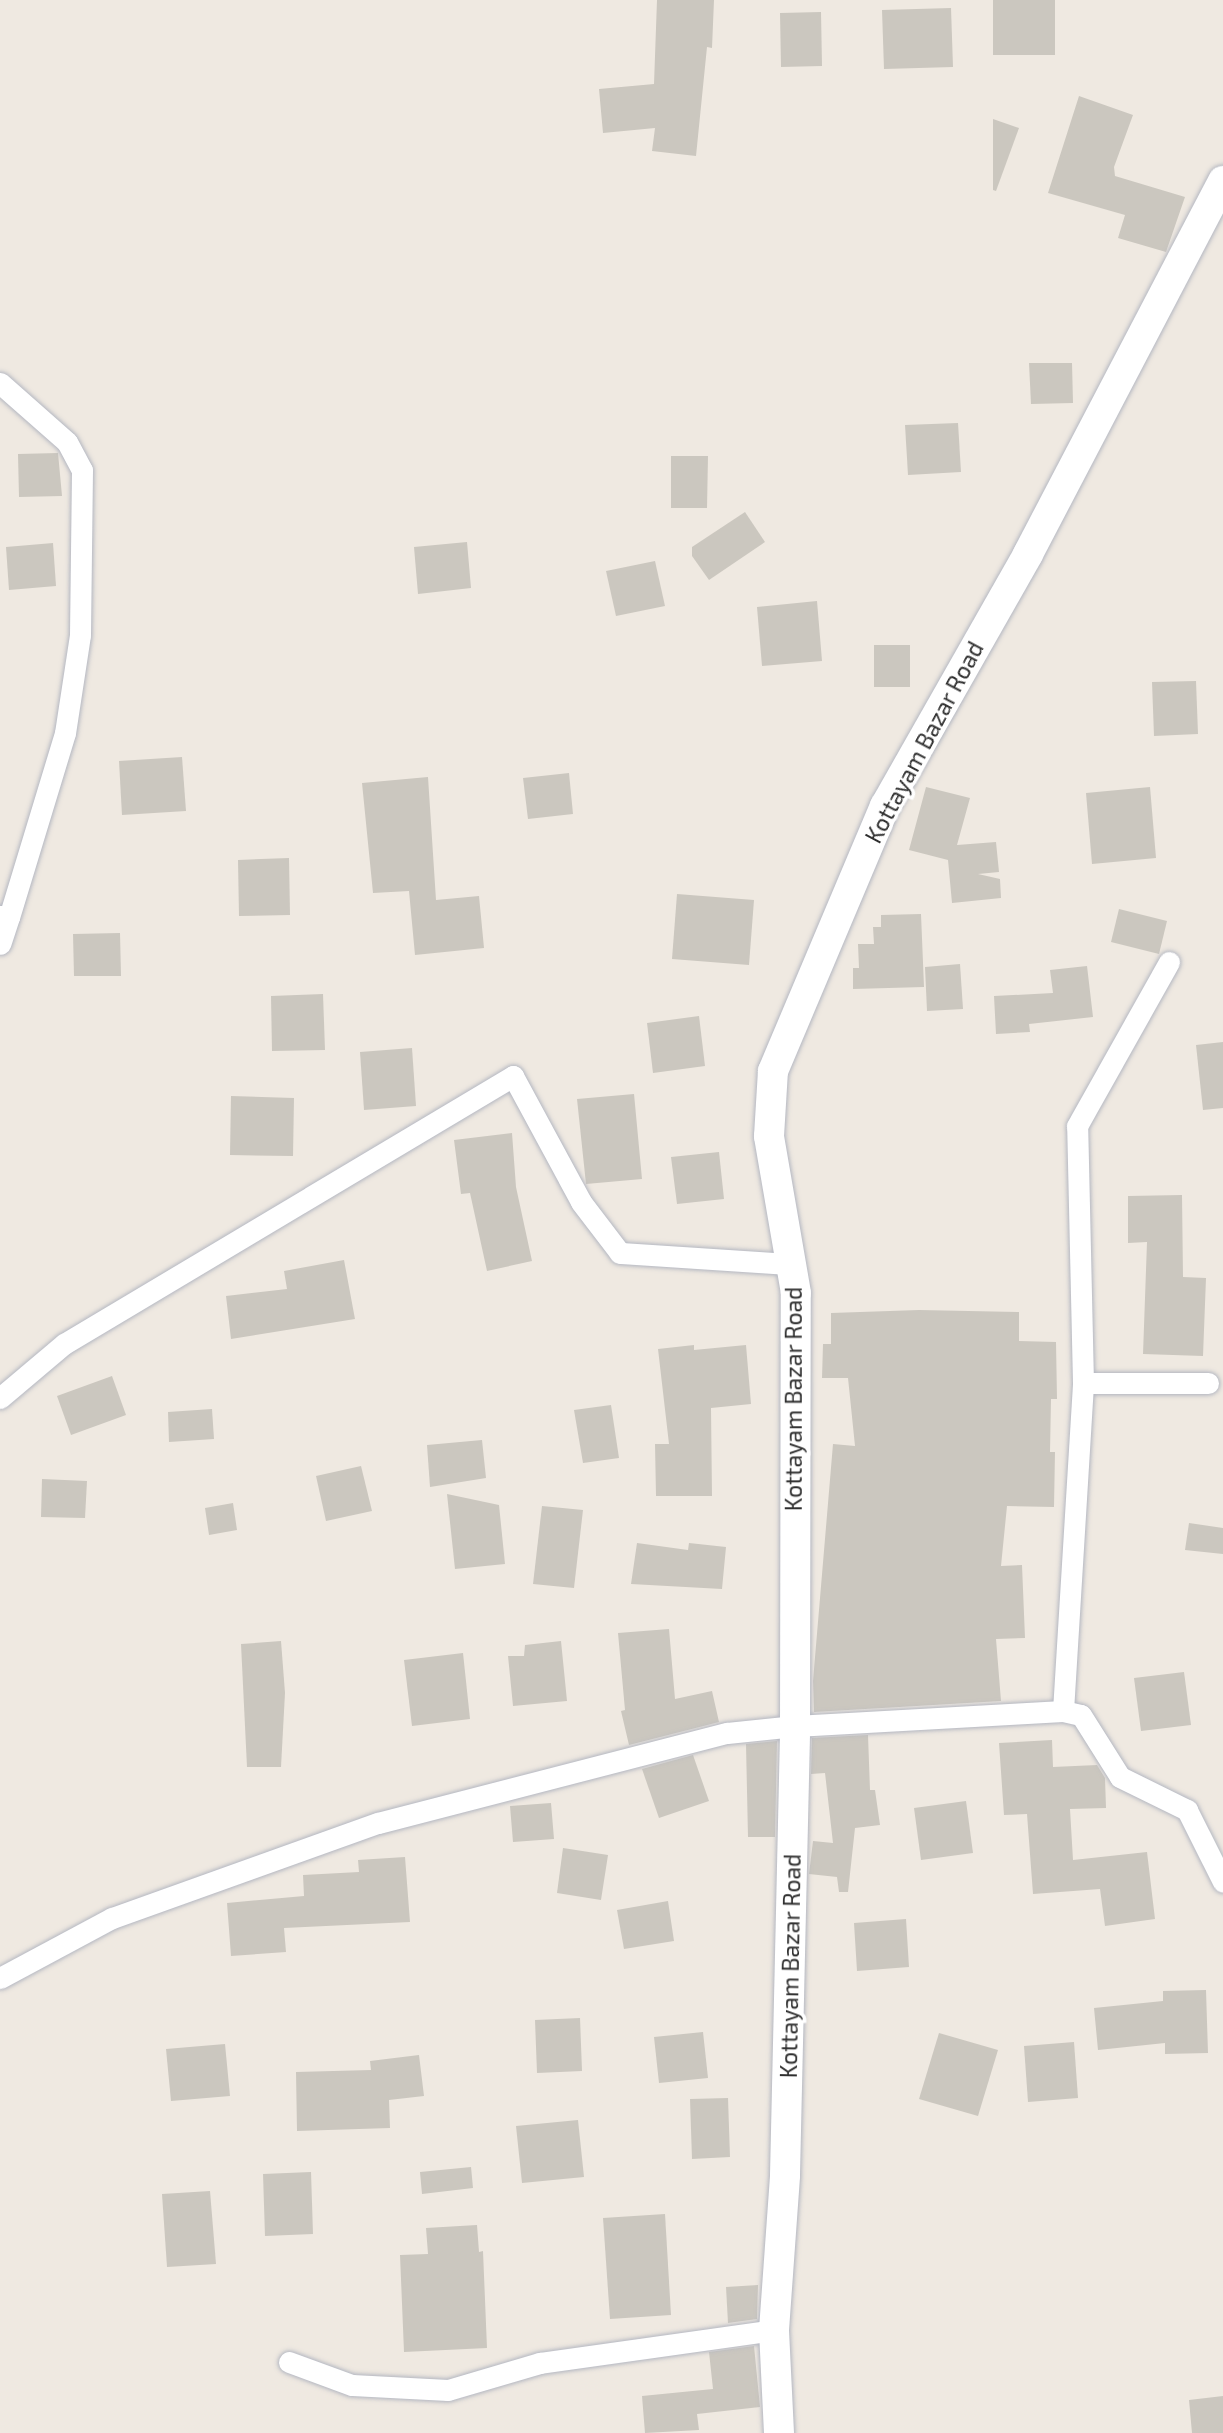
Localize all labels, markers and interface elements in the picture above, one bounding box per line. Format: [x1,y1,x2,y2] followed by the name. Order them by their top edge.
[859,636,989,848] street label: Kottayam Bazar Road
[779,1286,807,1512] street label: Kottayam Bazar Road
[774,1853,806,2079] street label: Kottayam Bazar Road

